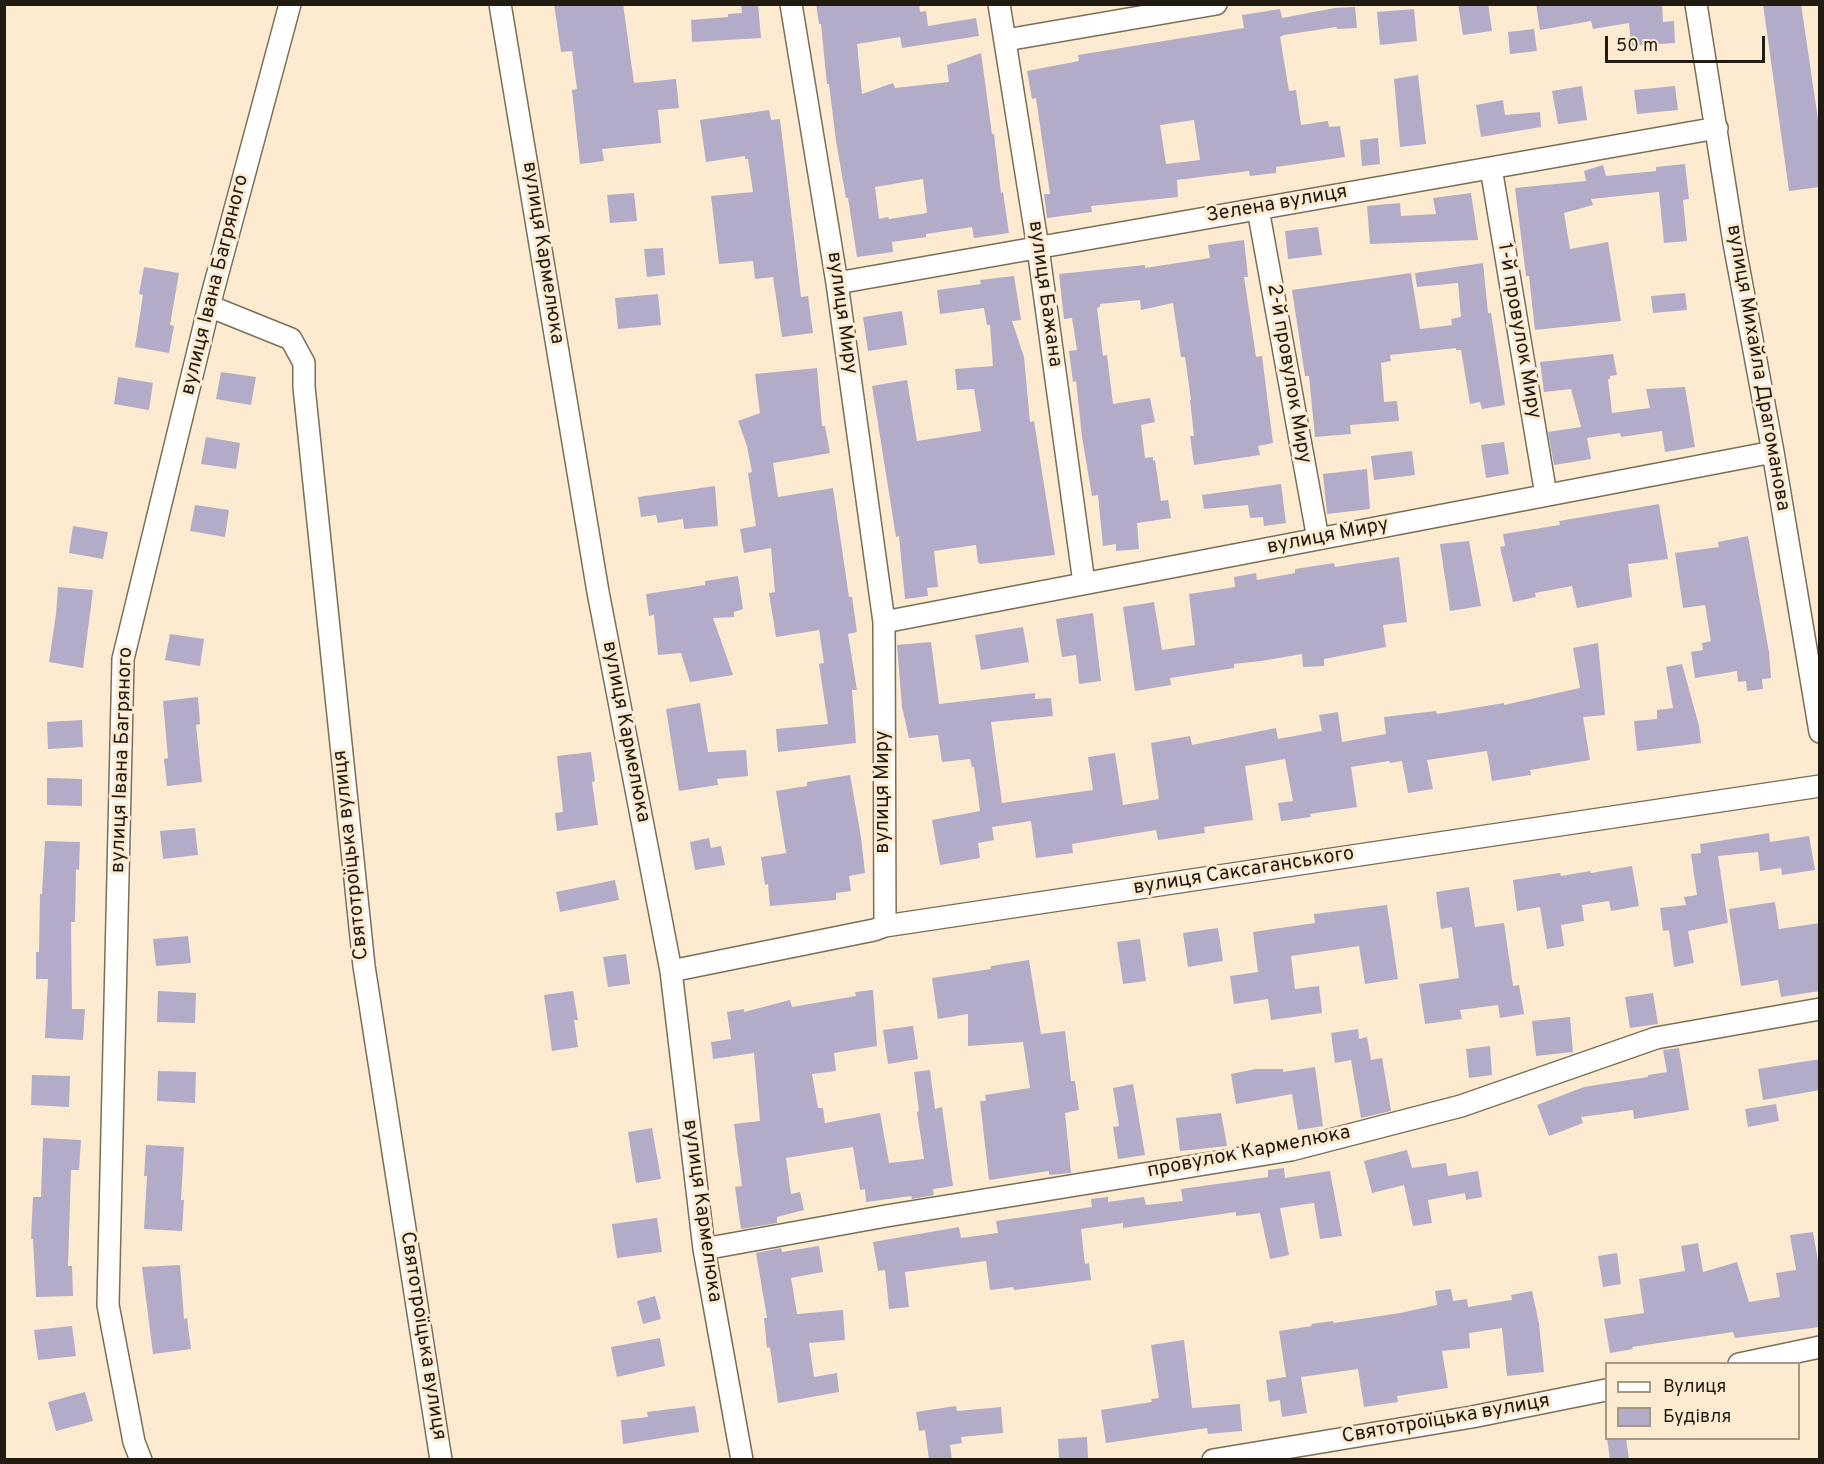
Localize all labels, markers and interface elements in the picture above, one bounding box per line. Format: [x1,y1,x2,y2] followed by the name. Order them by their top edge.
[1608,24,1768,62] scale bar
[1616,35,1658,58] text: 50 m
[516,160,568,346] street label: вулиця Кармелюка
[177,172,255,398] street label: вулиця Івана Багряного
[1205,181,1349,229] street label: Зелена вулиця
[1022,219,1066,369] street label: вулиця Бажана
[1720,223,1794,513] street label: вулиця Михайла Драгоманова
[1491,241,1545,421] street label: 1-й провулок Миру
[821,250,861,376] street label: вулиця Миру
[1260,282,1316,466] street label: 2-й провулок Миру
[1265,513,1391,561] street label: вулиця Миру
[596,639,654,825] street label: вулиця Кармелюка
[107,647,139,873] street label: вулиця Івана Багряного
[872,730,896,854] street label: вулиця Миру
[329,749,375,961] street label: Святотроїцька вулиця
[1132,843,1356,901] street label: вулиця Саксаганського
[676,1118,726,1304] street label: вулиця Кармелюка
[1145,1122,1353,1184] street label: провулок Кармелюка
[394,1230,450,1442] street label: Святотроїцька вулиця
[1605,1362,1800,1440] legend
[1663,1376,1726,1399] text: Вулиця
[1340,1390,1552,1450] street label: Святотроїцька вулиця
[1663,1406,1731,1429] text: Будівля

